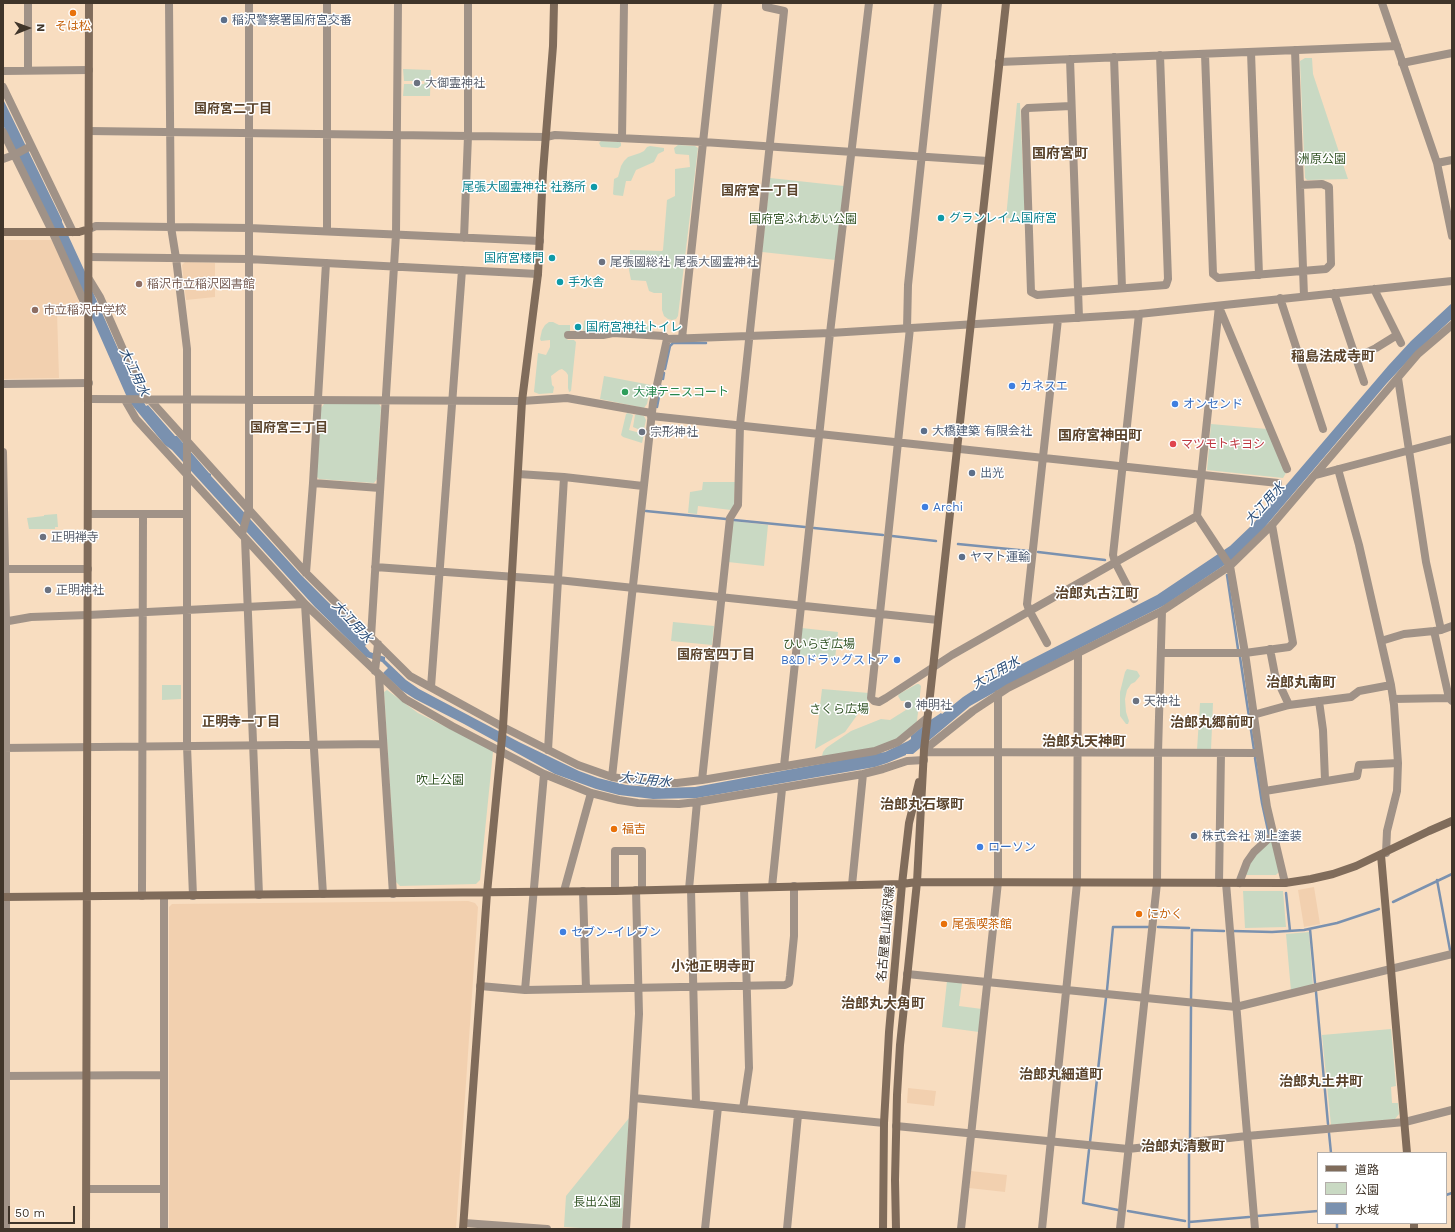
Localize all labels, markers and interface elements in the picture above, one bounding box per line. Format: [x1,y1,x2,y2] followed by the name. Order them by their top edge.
[8,8,48,48] north arrow
[68,8,78,18] marker: そは松
[232,13,352,27] place label: 稲沢警察署国府宮交番
[219,15,229,25] marker: 稲沢警察署国府宮交番
[55,19,91,33] place label: そは松
[34,24,47,32] text: N
[425,76,485,90] place label: 大御霊神社
[412,78,422,88] marker: 大御霊神社
[194,101,272,117] district label: 国府宮二丁目
[1032,146,1088,162] district label: 国府宮町
[1298,152,1346,166] park label: 洲原公園
[462,180,586,194] place label: 尾張大國霊神社 社務所
[589,182,599,192] marker: 尾張大國霊神社 社務所
[721,183,799,199] district label: 国府宮一丁目
[949,211,1057,225] place label: グランレイム国府宮
[749,212,857,226] park label: 国府宮ふれあい公園
[936,213,946,223] marker: グランレイム国府宮
[484,251,544,265] place label: 国府宮楼門
[547,253,557,263] marker: 国府宮楼門
[610,255,758,269] place label: 尾張國総社 尾張大國霊神社
[597,257,607,267] marker: 尾張國総社 尾張大國霊神社
[568,275,604,289] place label: 手水舎
[147,277,255,291] place label: 稲沢市立稲沢図書館
[555,277,565,287] marker: 手水舎
[134,279,144,289] marker: 稲沢市立稲沢図書館
[43,303,127,317] place label: 市立稲沢中学校
[30,305,40,315] marker: 市立稲沢中学校
[586,320,682,334] place label: 国府宮神社トイレ
[573,322,583,332] marker: 国府宮神社トイレ
[116,345,152,399] water label: 大江用水
[1291,349,1375,365] district label: 稲島法成寺町
[1020,379,1068,393] place label: カネスエ
[1007,381,1017,391] marker: カネスエ
[633,385,729,399] place label: 大津テニスコート
[620,387,630,397] marker: 大津テニスコート
[1183,397,1243,411] place label: オンセンド
[1170,399,1180,409] marker: オンセンド
[250,420,328,436] district label: 国府宮三丁目
[932,424,1032,438] place label: 大橋建築 有限会社
[650,425,698,439] place label: 宗形神社
[919,426,929,436] marker: 大橋建築 有限会社
[637,427,647,437] marker: 宗形神社
[1058,428,1142,444] district label: 国府宮神田町
[1181,437,1265,451] place label: マツモトキヨシ
[1168,439,1178,449] marker: マツモトキヨシ
[980,466,1004,480] place label: 出光
[967,468,977,478] marker: 出光
[1242,479,1288,529] water label: 大江用水
[933,500,963,514] place label: Archi
[920,502,930,512] marker: Archi
[51,530,99,544] place label: 正明禅寺
[38,532,48,542] marker: 正明禅寺
[970,550,1030,564] place label: ヤマト運輸
[957,552,967,562] marker: ヤマト運輸
[56,583,104,597] place label: 正明神社
[43,585,53,595] marker: 正明神社
[1055,586,1139,602] district label: 治郎丸古江町
[329,598,375,646] water label: 大江用水
[783,637,855,651] park label: ひいらぎ広場
[677,647,755,663] district label: 国府宮四丁目
[781,653,889,667] place label: B&Dドラッグストア
[969,654,1023,692] water label: 大江用水
[892,655,902,665] marker: B&Dドラッグストア
[1266,675,1336,691] district label: 治郎丸南町
[1144,694,1180,708] place label: 天神社
[1131,696,1141,706] marker: 天神社
[916,698,952,712] place label: 神明社
[903,700,913,710] marker: 神明社
[809,702,869,716] park label: さくら広場
[202,714,280,730] district label: 正明寺一丁目
[1170,715,1254,731] district label: 治郎丸郷前町
[1042,734,1126,750] district label: 治郎丸天神町
[618,770,672,790] water label: 大江用水
[416,773,464,787] park label: 吹上公園
[880,797,964,813] district label: 治郎丸石塚町
[622,822,646,836] place label: 福吉
[609,824,619,834] marker: 福吉
[1202,829,1302,843] place label: 株式会社 渕上塗装
[1189,831,1199,841] marker: 株式会社 渕上塗装
[988,840,1036,854] place label: ローソン
[975,842,985,852] marker: ローソン
[875,886,897,982] street label: 名古屋豊山稲沢線
[1147,907,1183,921] place label: にかく
[1134,909,1144,919] marker: にかく
[952,917,1012,931] place label: 尾張喫茶館
[939,919,949,929] marker: 尾張喫茶館
[571,925,661,939] place label: セブン-イレブン
[558,927,568,937] marker: セブン-イレブン
[671,959,755,975] district label: 小池正明寺町
[841,996,925,1012] district label: 治郎丸大角町
[1019,1067,1103,1083] district label: 治郎丸細道町
[1279,1074,1363,1090] district label: 治郎丸土井町
[1141,1139,1225,1155] district label: 治郎丸清敷町
[1317,1152,1447,1224] legend
[1355,1163,1379,1177] text: 道路
[1355,1183,1379,1197] text: 公園
[573,1195,621,1209] park label: 長出公園
[10,1198,77,1224] scale bar
[1355,1203,1379,1217] text: 水域
[15,1206,45,1220] text: 50 m

